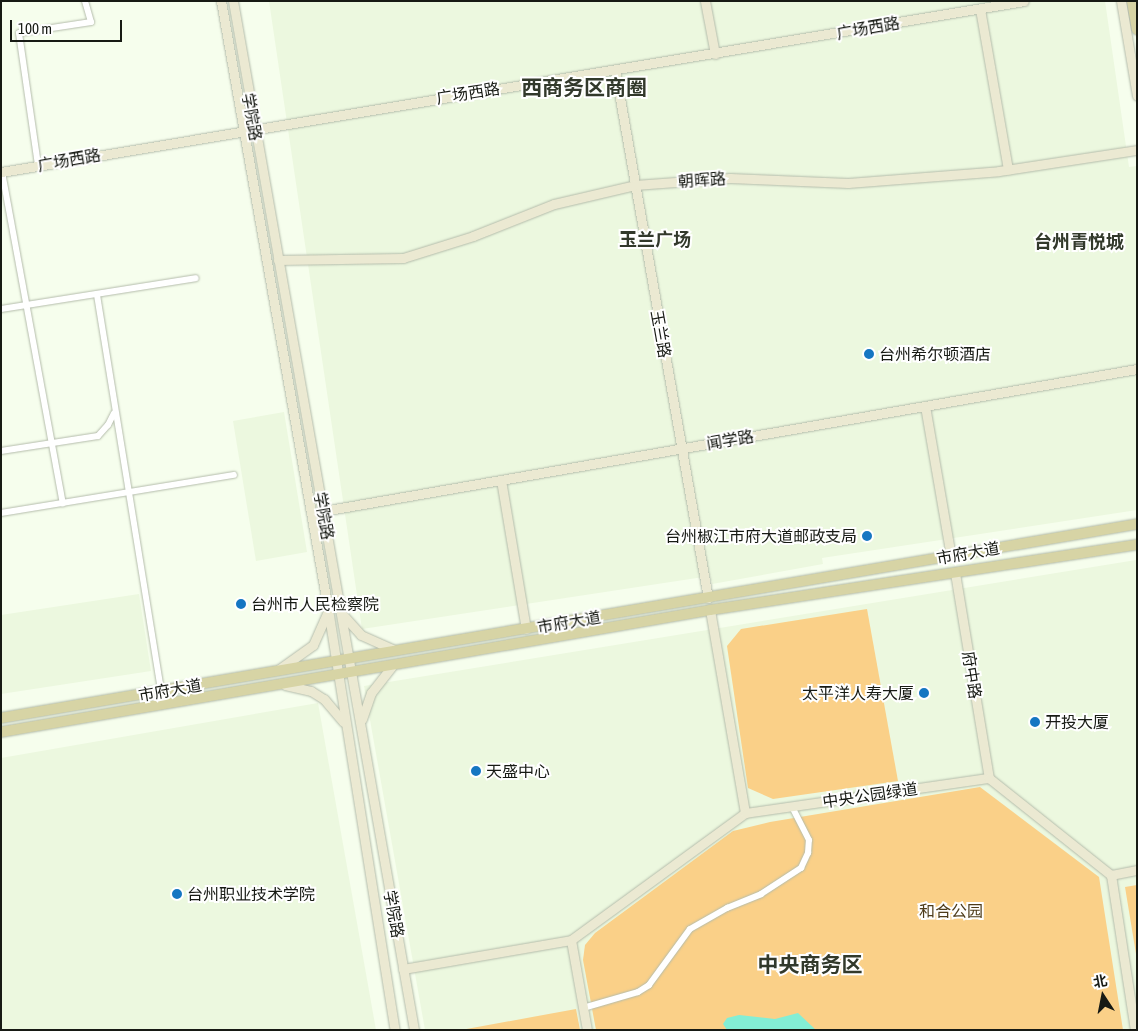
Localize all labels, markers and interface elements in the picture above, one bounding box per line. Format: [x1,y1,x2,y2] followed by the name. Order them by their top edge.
[12,10,125,42] scale bar
[835,13,901,43] street label: 广场西路
[18,20,52,37] text: 100 m
[521,74,647,100] district label: 西商务区商圈
[435,79,501,107] street label: 广场西路
[238,92,266,142] street label: 学院路
[36,145,102,175] street label: 广场西路
[677,169,727,191] street label: 朝晖路
[619,229,691,251] district label: 玉兰广场
[1034,231,1124,253] district label: 台州青悦城
[647,309,675,359] street label: 玉兰路
[879,344,991,364] place label: 台州希尔顿酒店
[863,348,875,360] marker: 台州希尔顿酒店
[705,426,755,454] street label: 闻学路
[310,491,338,541] street label: 学院路
[665,526,857,546] place label: 台州椒江市府大道邮政支局
[861,530,873,542] marker: 台州椒江市府大道邮政支局
[935,538,1001,568] street label: 市府大道
[251,594,379,614] place label: 台州市人民检察院
[235,598,247,610] marker: 台州市人民检察院
[536,607,602,637] street label: 市府大道
[959,650,985,700] street label: 府中路
[137,675,203,705] street label: 市府大道
[802,683,914,703] place label: 太平洋人寿大厦
[918,687,930,699] marker: 太平洋人寿大厦
[1045,712,1109,732] place label: 开投大厦
[1029,716,1041,728] marker: 开投大厦
[486,761,550,781] place label: 天盛中心
[470,765,482,777] marker: 天盛中心
[821,779,919,811] street label: 中央公园绿道
[187,884,315,904] place label: 台州职业技术学院
[171,888,183,900] marker: 台州职业技术学院
[380,889,408,939] street label: 学院路
[919,901,983,921] park label: 和合公园
[758,951,862,977] district label: 中央商务区
[1078,971,1128,1021] north arrow
[1092,972,1109,990] text: 北

